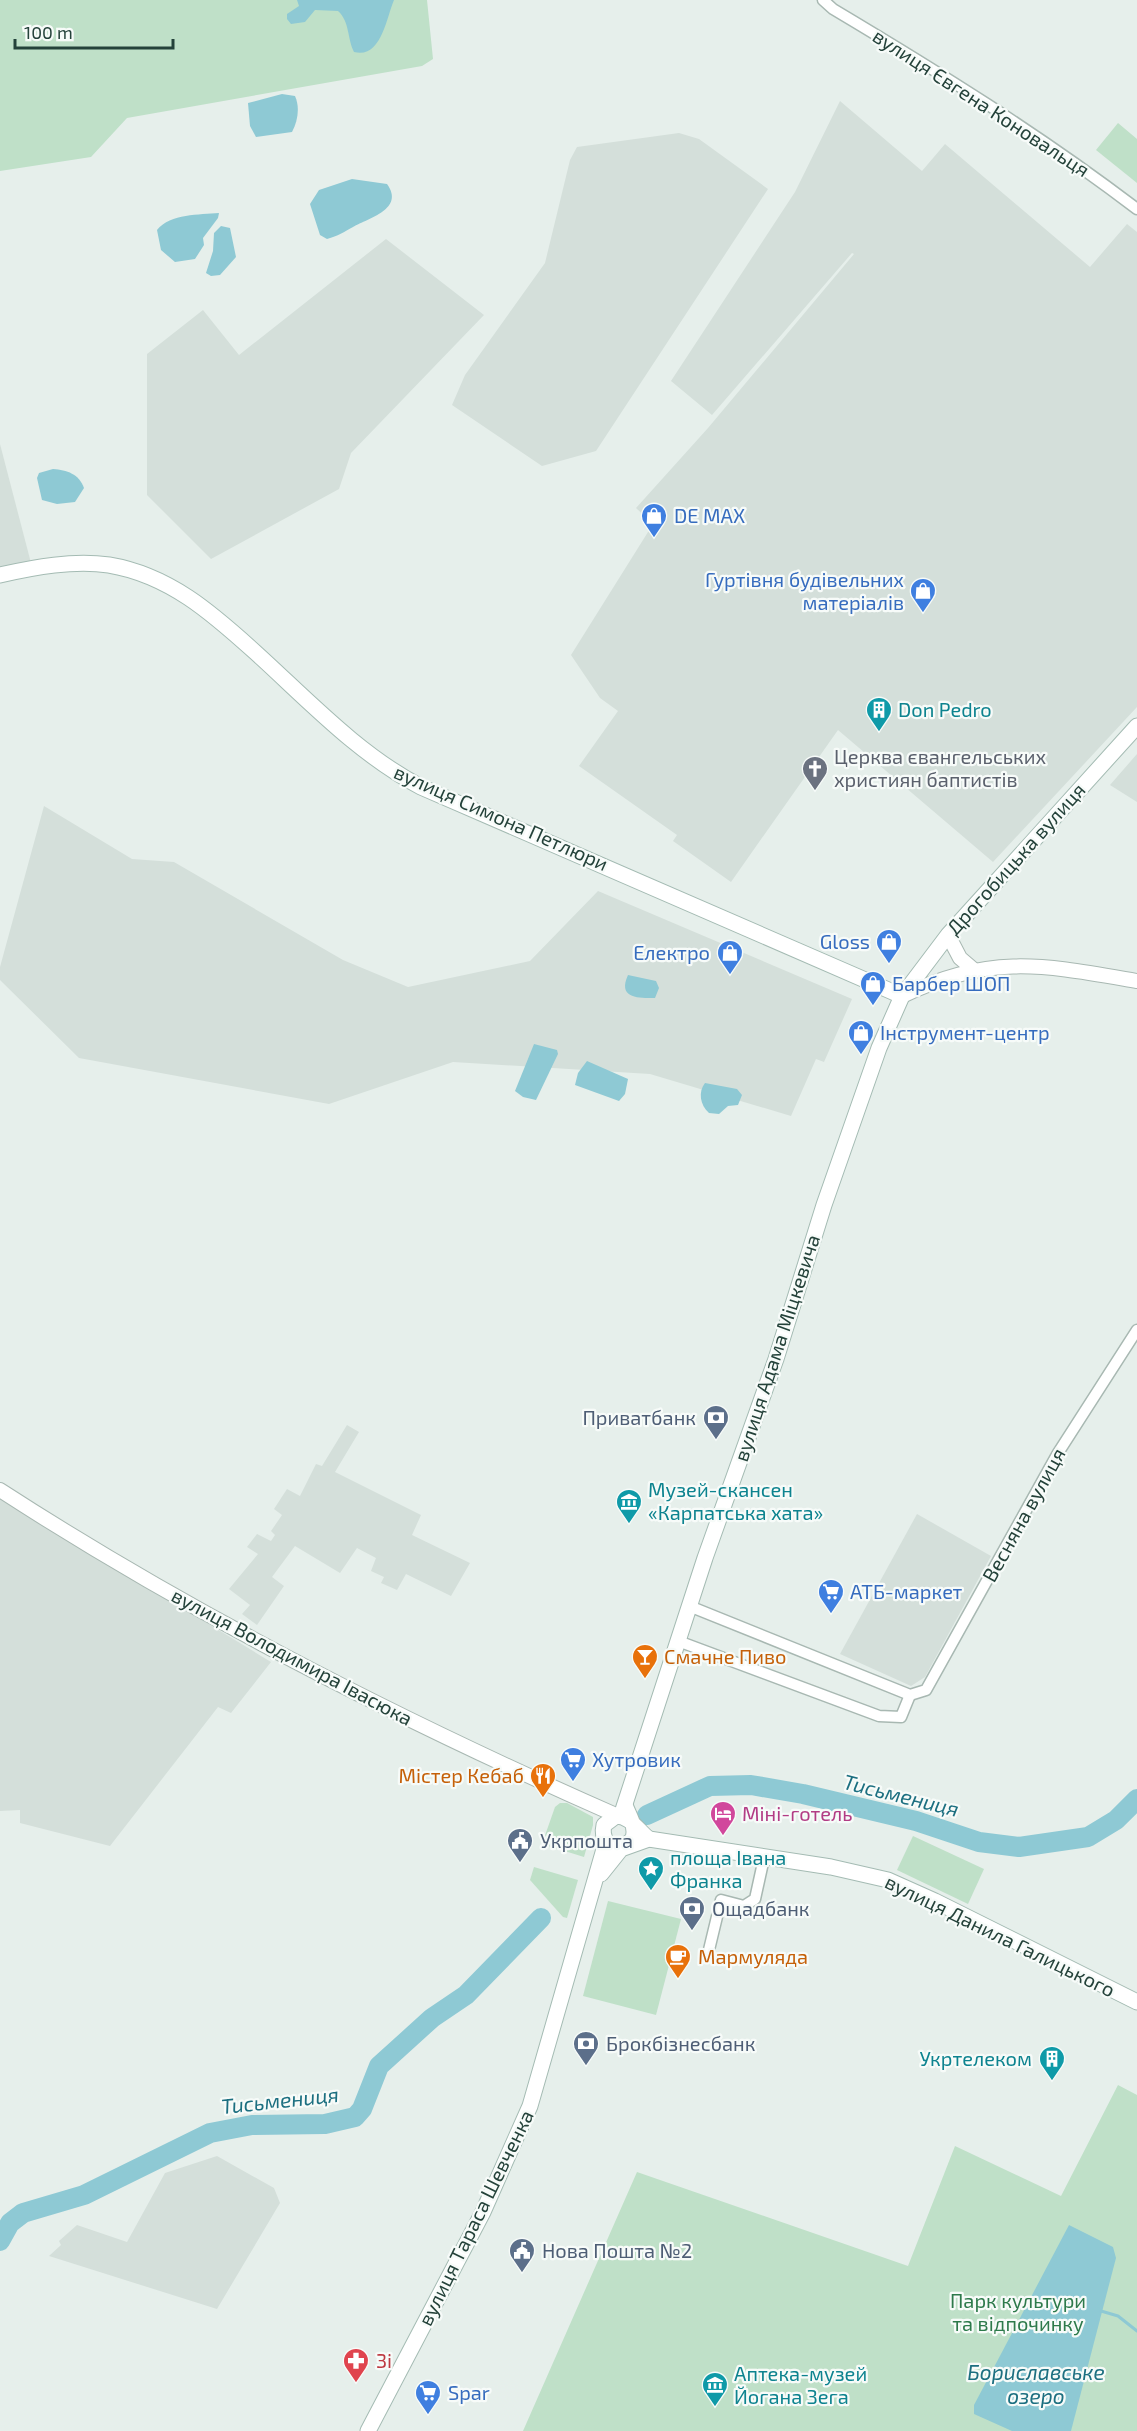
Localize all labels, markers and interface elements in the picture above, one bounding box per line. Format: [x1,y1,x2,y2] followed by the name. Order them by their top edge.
[15,12,172,50] scale bar
[24,21,73,43] text: 100 m
[868,23,1094,182] street label: вулиця Євгена Коновальця
[639,501,669,539] shop icon: DE MAX
[674,503,745,527] place label: DE MAX
[705,567,904,614] place label: Гуртівня будівельних матеріалів
[908,576,938,614] shop icon: Гуртівня будівельних матеріалів
[864,695,894,733] building icon: Don Pedro
[898,697,992,721] place label: Don Pedro
[834,744,1047,791] place label: Церква євангельських християн баптистів
[800,754,830,792] church icon: Церква євангельських християн баптистів
[390,759,612,876] street label: вулиця Симона Петлюри
[941,778,1090,940] street label: Дрогобицька вулиця
[874,927,904,965] shop icon: Gloss
[820,929,870,953] place label: Gloss
[715,938,745,976] shop icon: Електро
[633,940,710,964] place label: Електро
[858,969,888,1007] shop icon: Барбер ШОП
[892,971,1010,995] place label: Барбер ШОП
[846,1018,876,1056] shop icon: Інструмент-центр
[880,1020,1050,1045] place label: Інструмент-центр
[728,1231,825,1464] street label: вулиця Адама Міцкевича
[701,1403,731,1441] bank icon: Приватбанк
[582,1405,696,1429] place label: Приватбанк
[976,1443,1071,1586] street label: Весняна вулиця
[648,1477,823,1524] place label: Музей-скансен «Карпатська хата»
[614,1487,644,1525] museum icon: Музей-скансен «Карпатська хата»
[816,1577,846,1615] supermarket icon: АТБ-маркет
[850,1579,963,1603] place label: АТБ-маркет
[167,1582,417,1731] street label: вулиця Володимира Івасюка
[630,1642,660,1680] bar icon: Смачне Пиво
[664,1644,787,1668] place label: Смачне Пиво
[558,1745,588,1783] supermarket icon: Хутровик
[592,1747,681,1772] place label: Хутровик
[528,1761,558,1799] restaurant icon: Містер Кебаб
[398,1763,524,1787] place label: Містер Кебаб
[841,1768,962,1821] water label: Тисьмениця
[708,1799,738,1837] hotel icon: Міні-готель
[742,1801,853,1825] place label: Міні-готель
[505,1826,535,1864] public building icon: Укрпошта
[540,1828,633,1852] place label: Укрпошта
[670,1845,786,1892] place label: площа Івана Франка
[636,1854,666,1892] place icon: площа Івана Франка
[881,1869,1119,2002] street label: вулиця Данила Галицького
[677,1894,707,1932] bank icon: Ощадбанк
[712,1896,810,1920] place label: Ощадбанк
[663,1942,693,1980] cafe icon: Мармуляда
[698,1944,808,1969] place label: Мармуляда
[571,2029,601,2067] bank icon: Брокбізнесбанк
[606,2031,756,2055] place label: Брокбізнесбанк
[1037,2044,1067,2082] building icon: Укртелеком
[919,2046,1032,2070] place label: Укртелеком
[220,2081,340,2118] water label: Тисьмениця
[412,2106,539,2330] street label: вулиця Тараса Шевченка
[507,2236,537,2274] public building icon: Нова Пошта №2
[542,2238,692,2262] place label: Нова Пошта №2
[950,2288,1086,2336] park label: Парк культури та відпочинку
[341,2346,371,2384] pharmacy icon: 3і
[376,2348,392,2372] place label: 3і
[967,2359,1105,2408] water label: Бориславське озеро
[734,2361,867,2408] place label: Аптека-музей Йогана Зега
[700,2370,730,2408] museum icon: Аптека-музей Йогана Зега
[413,2378,443,2416] supermarket icon: Spar
[448,2380,490,2404] place label: Spar

